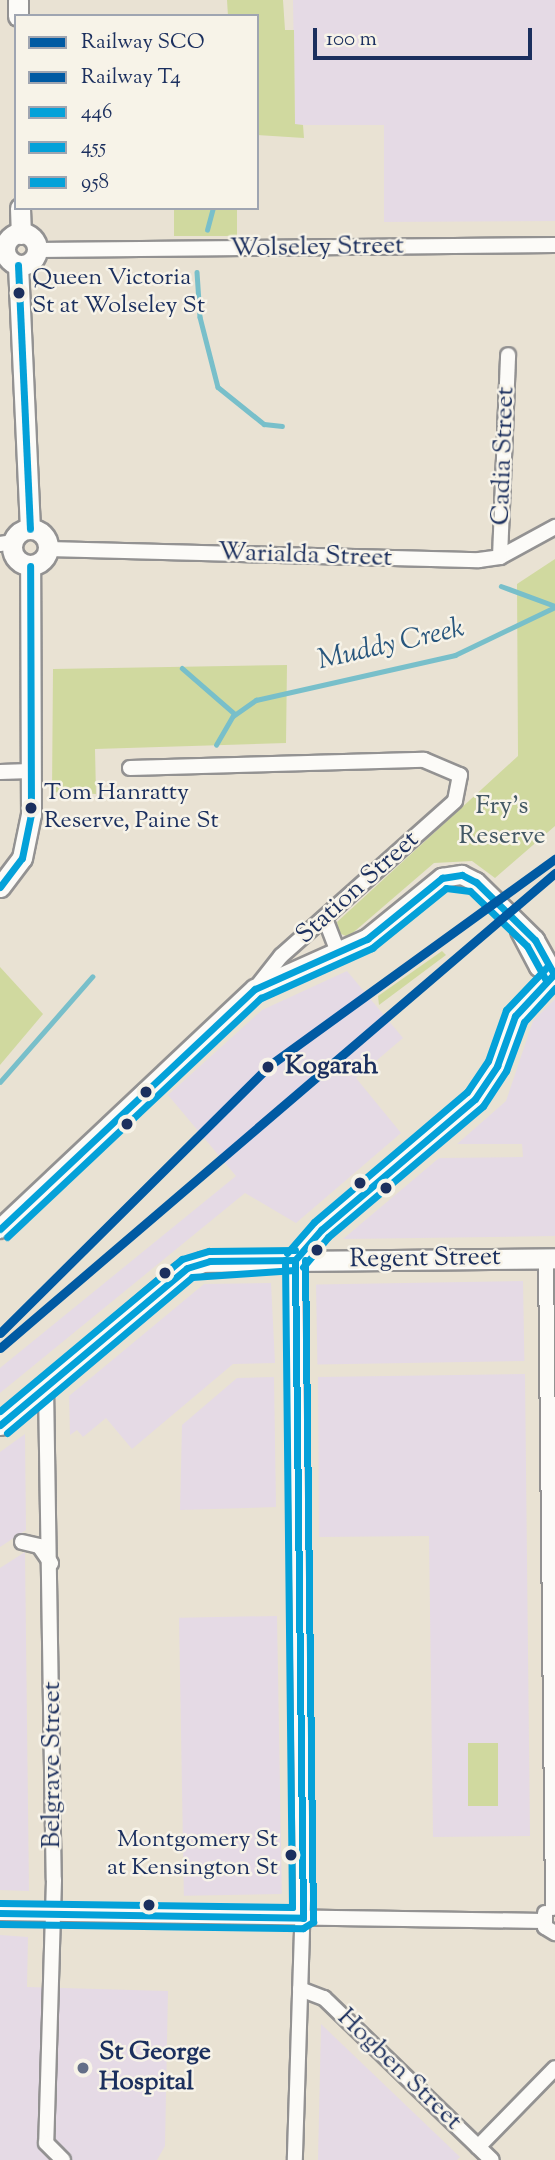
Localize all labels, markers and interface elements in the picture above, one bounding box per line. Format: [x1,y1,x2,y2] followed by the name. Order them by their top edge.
[14,14,259,210] legend
[317,14,536,58] scale bar
[326,25,377,55] text: 100 m
[81,28,205,58] text: Railway SCO
[81,63,181,93] text: Railway T4
[81,98,112,128] text: 446
[81,133,106,163] text: 455
[81,168,109,198] text: 958
[230,231,404,265] street label: Wolseley Street
[32,265,205,321] place label: Queen Victoria St at Wolseley St
[12,286,26,300] marker: Queen Victoria St at Wolseley St
[486,386,522,526] street label: Cadia Street
[217,537,393,575] street label: Warialda Street
[314,612,468,678] water label: Muddy Creek
[44,780,219,836] place label: Tom Hanratty Reserve, Paine St
[458,791,546,852] park label: Fry's Reserve
[24,801,38,815] marker: Tom Hanratty Reserve, Paine St
[290,825,426,951] street label: Station Street
[285,1051,378,1083] place label: Kogarah
[257,1056,279,1078] marker: Kogarah
[139,1085,153,1099] unlabelled marker
[120,1117,134,1131] unlabelled marker
[353,1176,367,1190] unlabelled marker
[379,1181,393,1195] unlabelled marker
[349,1242,501,1276] street label: Regent Street
[310,1243,324,1257] unlabelled marker
[158,1266,172,1280] unlabelled marker
[37,1681,69,1849] street label: Belgrave Street
[107,1827,278,1883] place label: Montgomery St at Kensington St
[284,1848,298,1862] marker: Montgomery St at Kensington St
[142,1898,156,1912] unlabelled marker
[330,2003,468,2137] street label: Hogben Street
[99,2037,211,2098] place label: St George Hospital
[73,2058,93,2078] marker: St George Hospital

